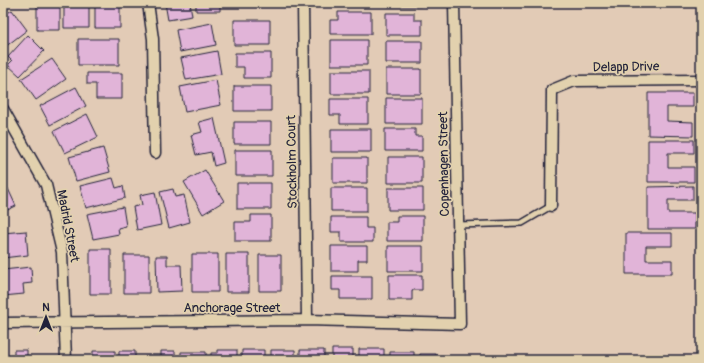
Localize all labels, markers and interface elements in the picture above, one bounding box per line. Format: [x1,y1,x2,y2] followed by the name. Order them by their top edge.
[593,58,660,76] street label: Delapp Drive
[435,111,453,217] street label: Copenhagen Street
[283,114,301,209] street label: Stockholm Court
[53,189,83,264] street label: Madrid Street
[26,297,66,337] north arrow
[183,300,281,316] street label: Anchorage Street
[42,301,50,314] text: N

